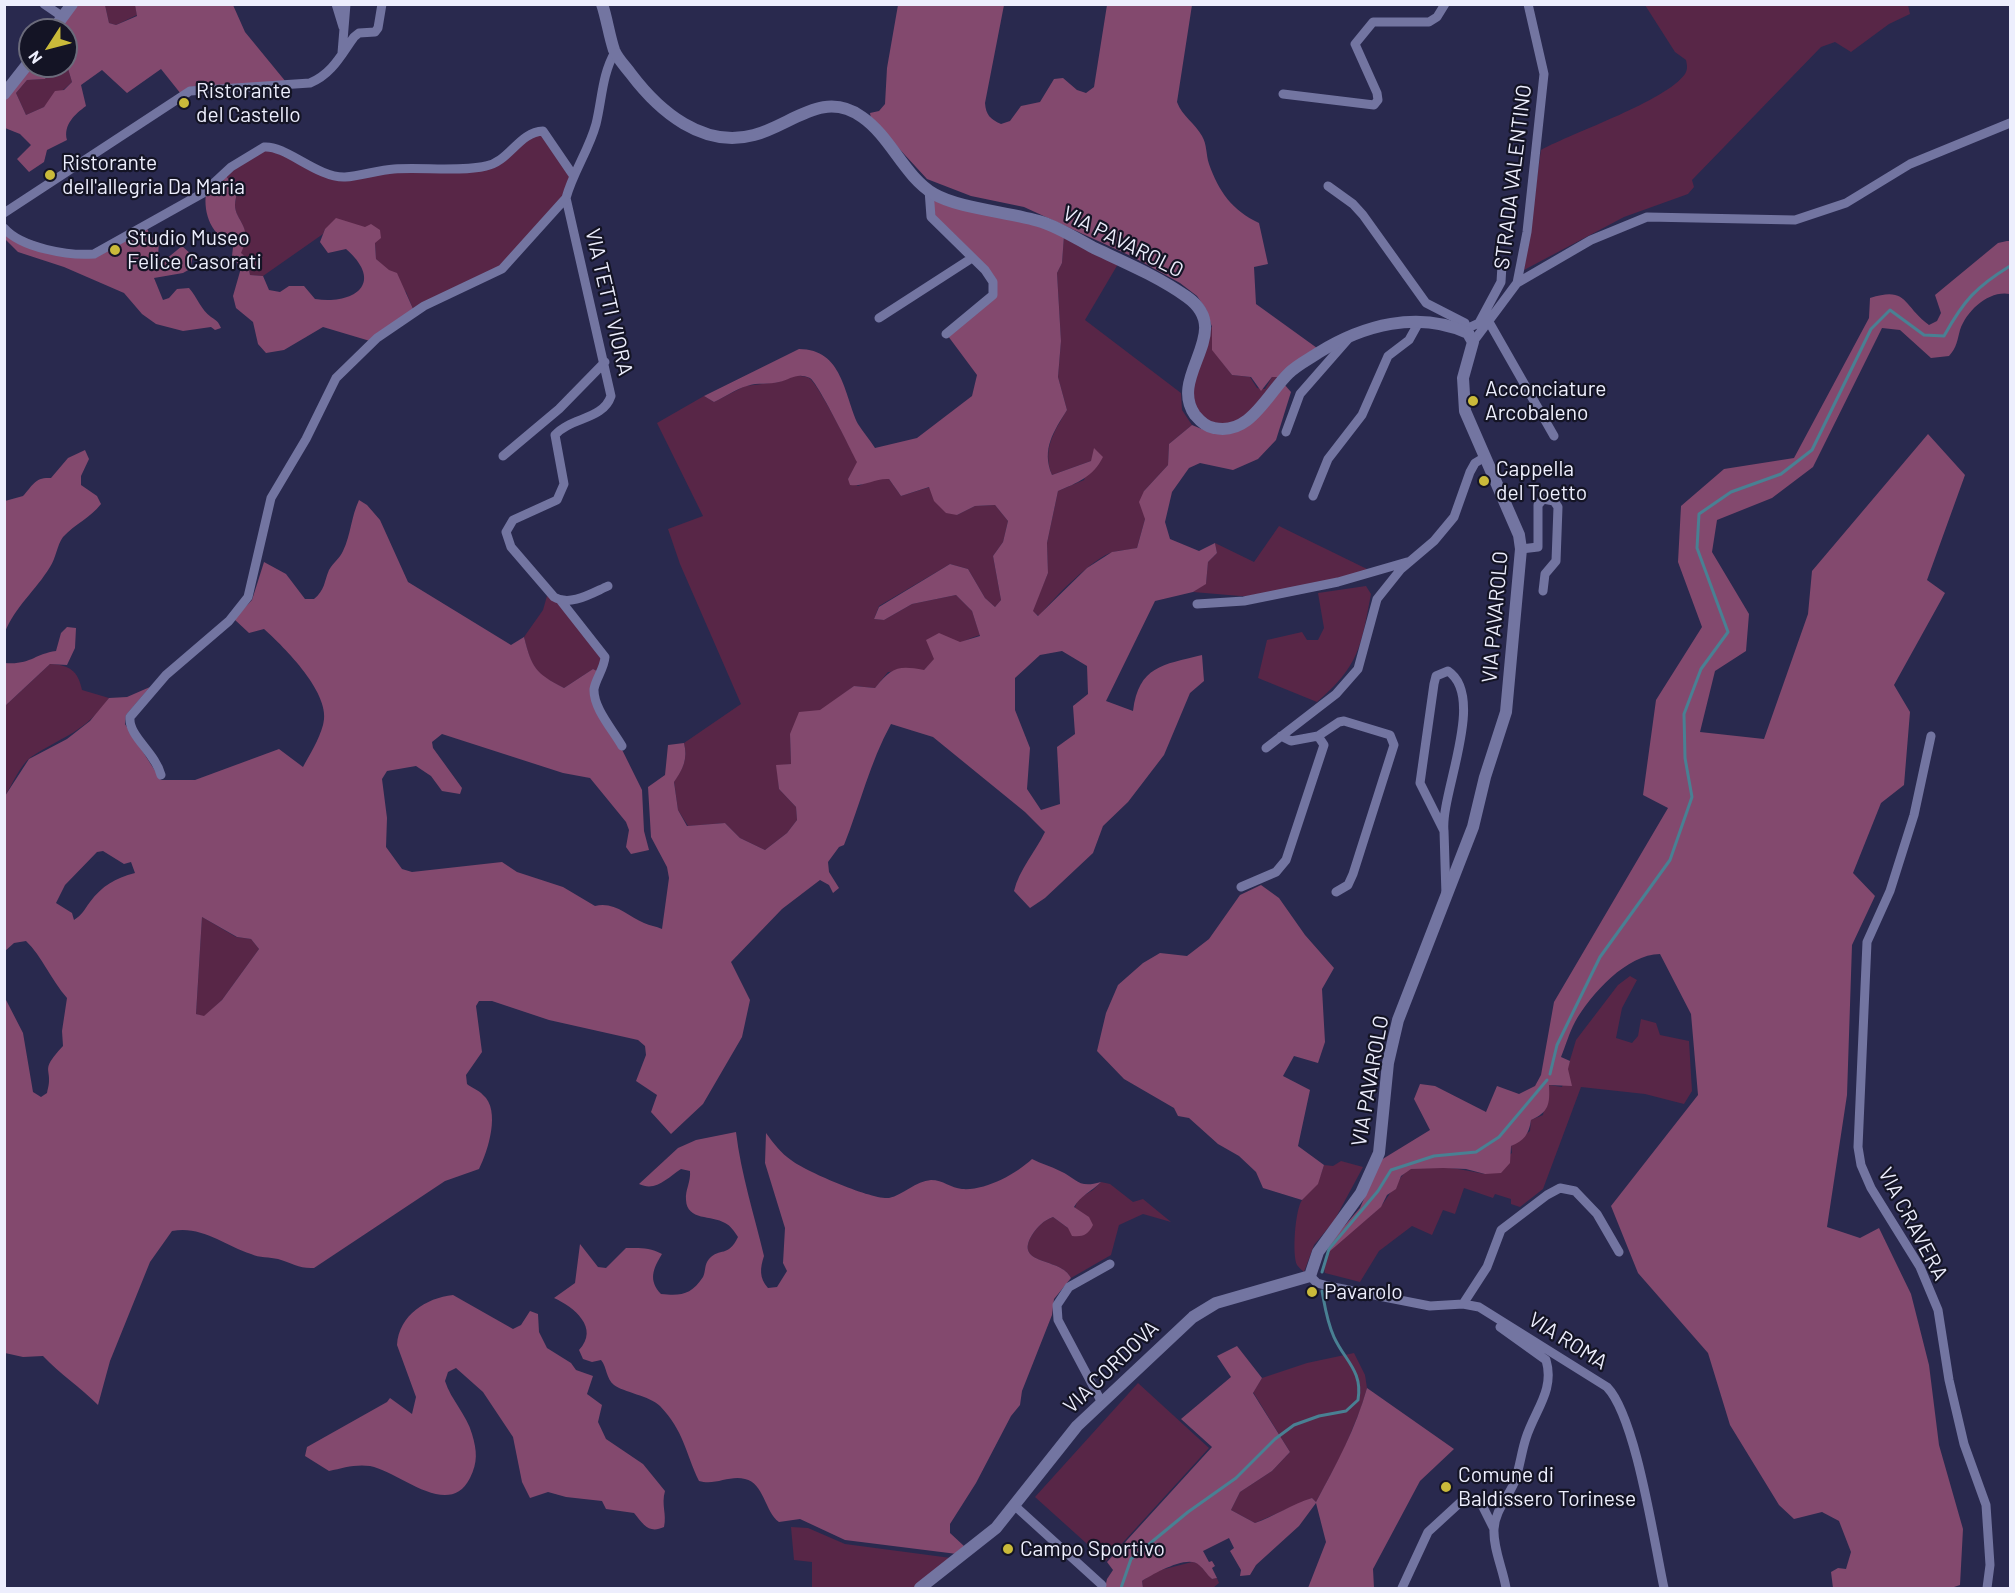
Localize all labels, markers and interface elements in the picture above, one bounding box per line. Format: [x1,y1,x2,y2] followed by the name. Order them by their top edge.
[18,18,78,78] north arrow
[24,48,45,68] text: N
[196,78,301,128] place label: Ristorante del Castello
[1489,83,1537,271] street label: STRADA VALENTINO
[177,96,191,110] marker: Ristorante del Castello
[62,150,245,200] place label: Ristorante dell'allegria Da Maria
[43,168,57,182] marker: Ristorante dell'allegria Da Maria
[1058,201,1188,283] street label: VIA PAVAROLO
[127,225,262,275] place label: Studio Museo Felice Casorati
[580,226,638,378] street label: VIA TETTI VIORA
[108,243,122,257] marker: Studio Museo Felice Casorati
[1485,376,1606,426] place label: Acconciature Arcobaleno
[1466,394,1480,408] marker: Acconciature Arcobaleno
[1496,456,1587,506] place label: Cappella del Toetto
[1477,474,1491,488] marker: Cappella del Toetto
[1477,550,1513,684] street label: VIA PAVAROLO
[1346,1014,1394,1148] street label: VIA PAVAROLO
[1873,1163,1953,1285] street label: VIA CRAVERA
[1324,1279,1403,1305] place label: Pavarolo
[1305,1285,1319,1299] marker: Pavarolo
[1524,1307,1612,1375] street label: VIA ROMA
[1058,1315,1164,1419] street label: VIA CORDOVA
[1458,1462,1636,1512] place label: Comune di Baldissero Torinese
[1439,1480,1453,1494] marker: Comune di Baldissero Torinese
[1020,1536,1165,1562] place label: Campo Sportivo
[1001,1542,1015,1556] marker: Campo Sportivo

